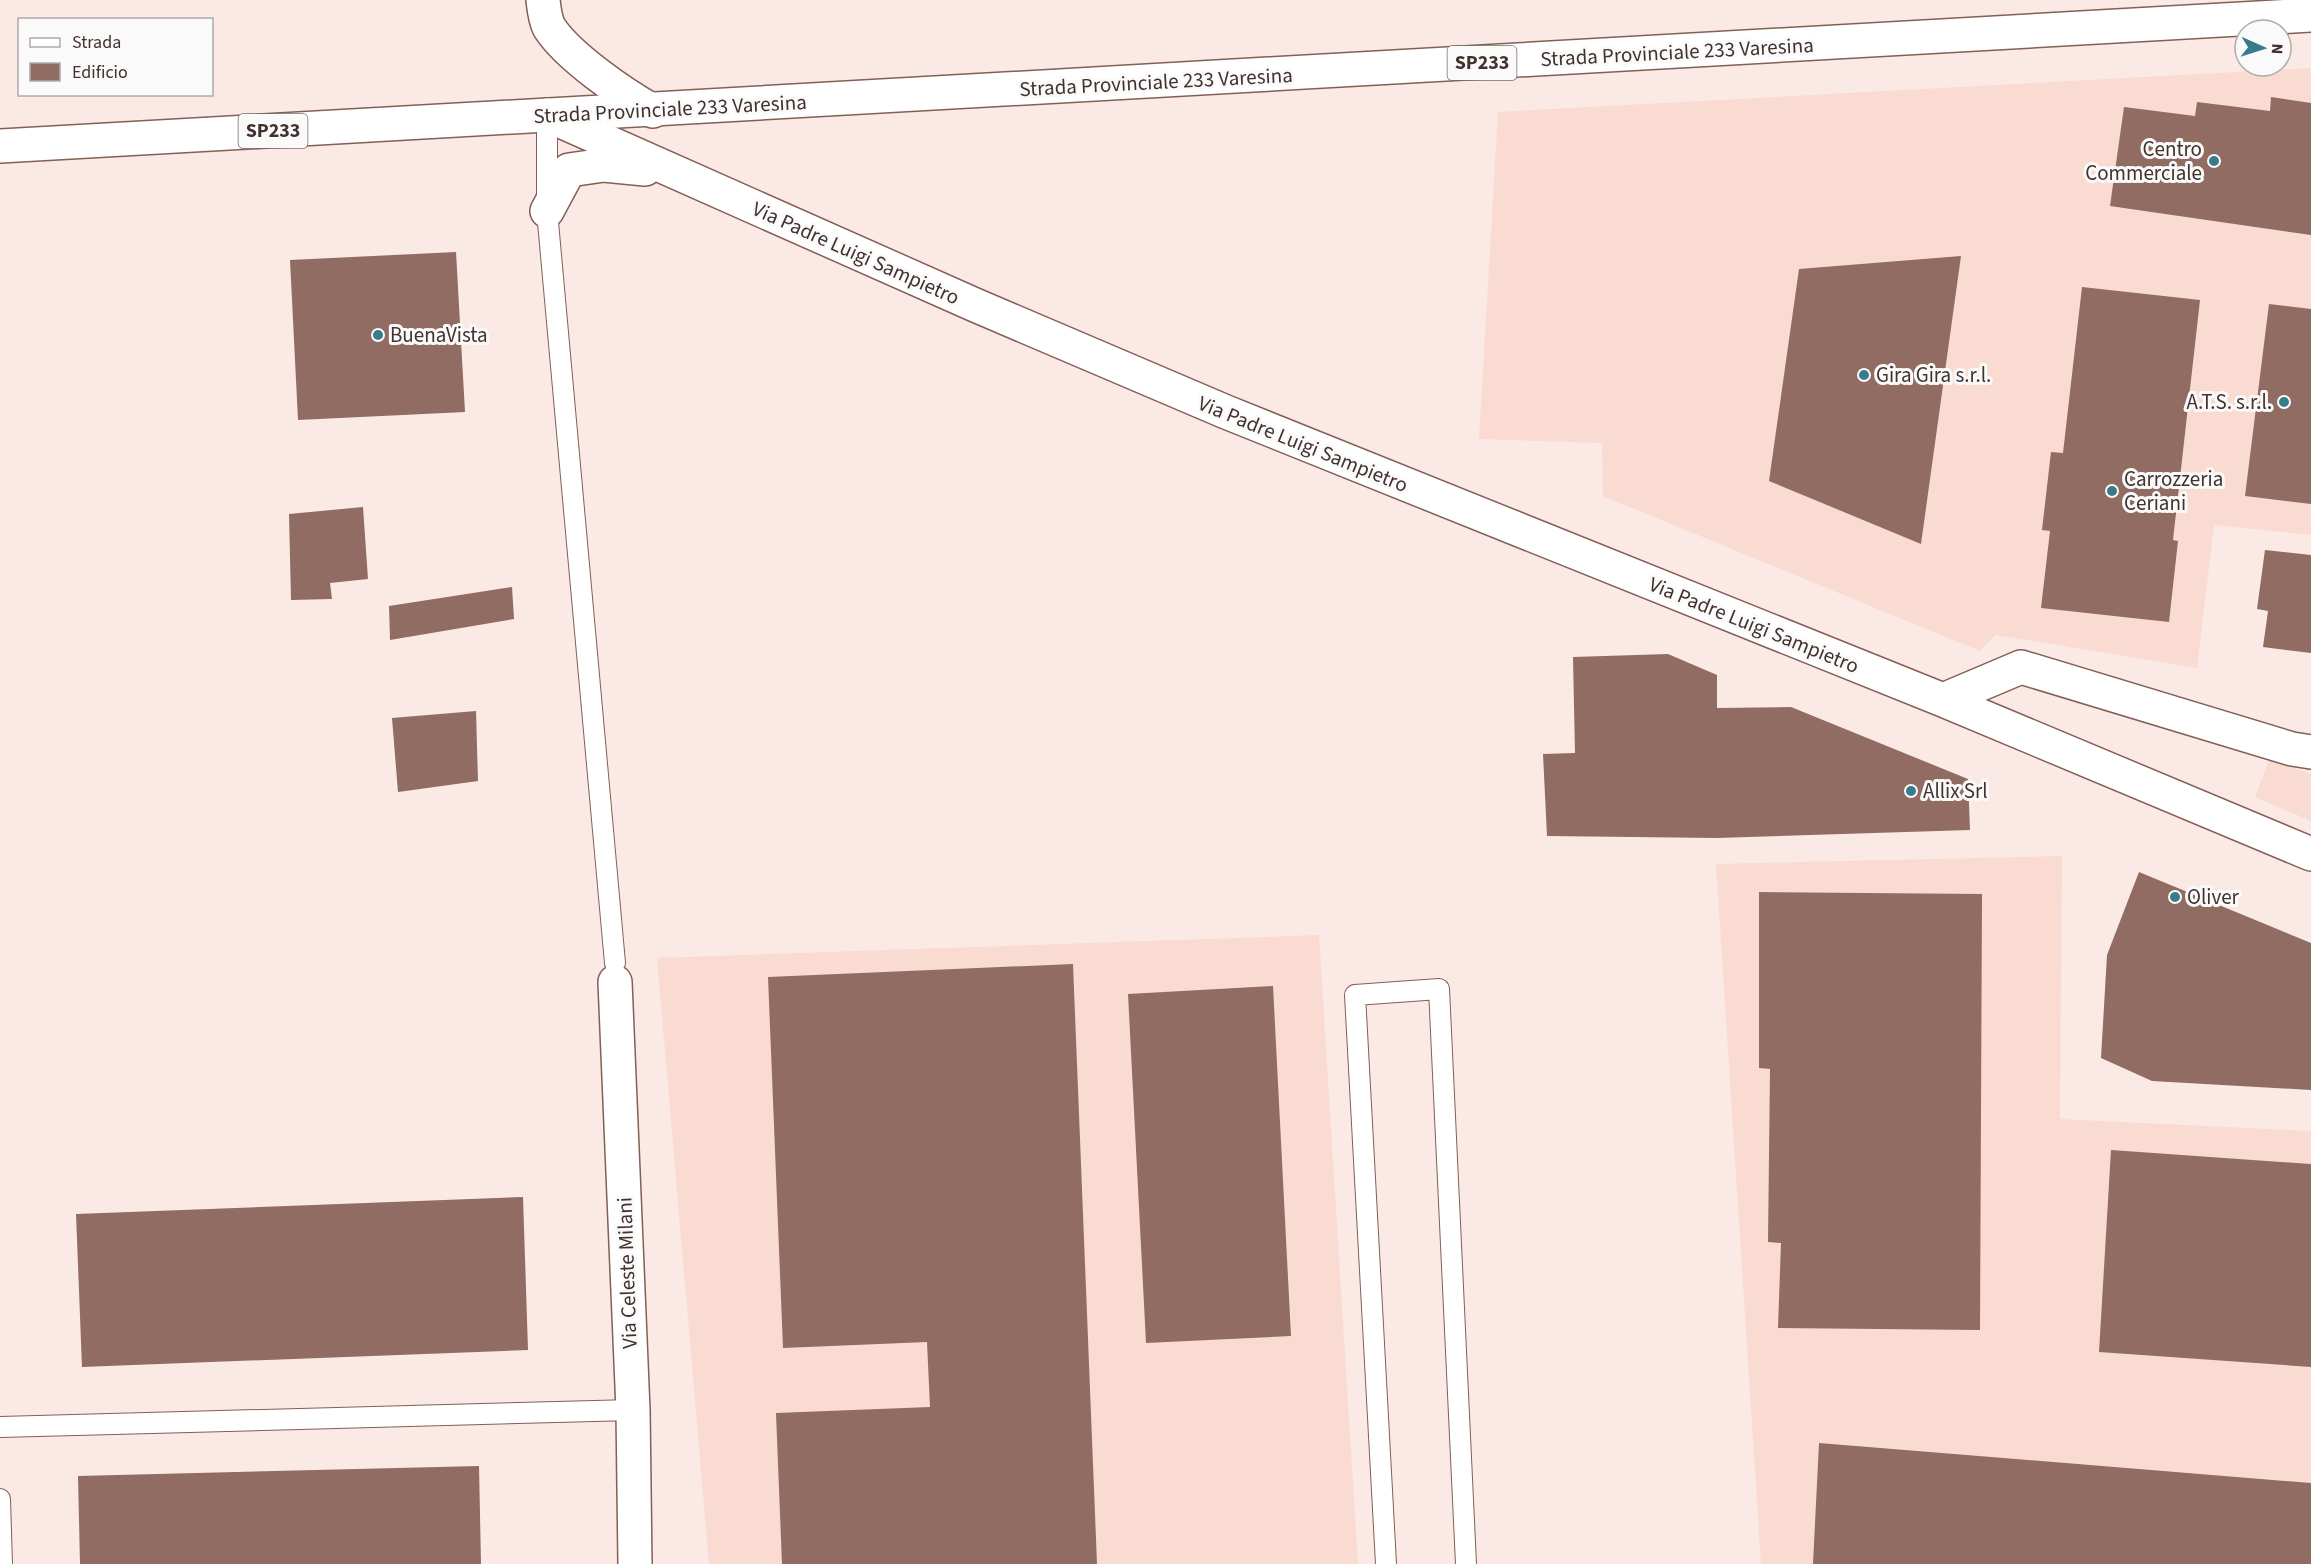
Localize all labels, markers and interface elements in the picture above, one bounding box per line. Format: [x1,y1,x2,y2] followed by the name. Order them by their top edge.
[18,18,213,96] legend
[2233,18,2293,78] north arrow
[72,30,121,55] text: Strada
[1540,30,1814,74] street label: Strada Provinciale 233 Varesina
[2266,43,2288,55] text: N
[1448,46,1516,80] road number: SP233
[72,60,128,85] text: Edificio
[1019,60,1293,104] street label: Strada Provinciale 233 Varesina
[533,87,807,131] street label: Strada Provinciale 233 Varesina
[238,114,308,148] road number: SP233
[2085,134,2202,188] place label: Centro Commerciale
[2207,154,2221,168] marker: Centro Commerciale
[748,194,964,312] street label: Via Padre Luigi Sampietro
[390,320,488,350] place label: BuenaVista
[371,328,385,342] marker: BuenaVista
[1876,360,1991,390] place label: Gira Gira s.r.l.
[1857,368,1871,382] marker: Gira Gira s.r.l.
[2187,387,2272,417] place label: A.T.S. s.r.l.
[1194,388,1412,500] street label: Via Padre Luigi Sampietro
[2277,395,2291,409] marker: A.T.S. s.r.l.
[2124,464,2223,518] place label: Carrozzeria Ceriani
[2105,484,2119,498] marker: Carrozzeria Ceriani
[1645,569,1863,681] street label: Via Padre Luigi Sampietro
[1923,776,1988,806] place label: Allix Srl
[1904,784,1918,798] marker: Allix Srl
[2187,882,2240,912] place label: Oliver
[2168,890,2182,904] marker: Oliver
[609,1197,645,1349] street label: Via Celeste Milani

